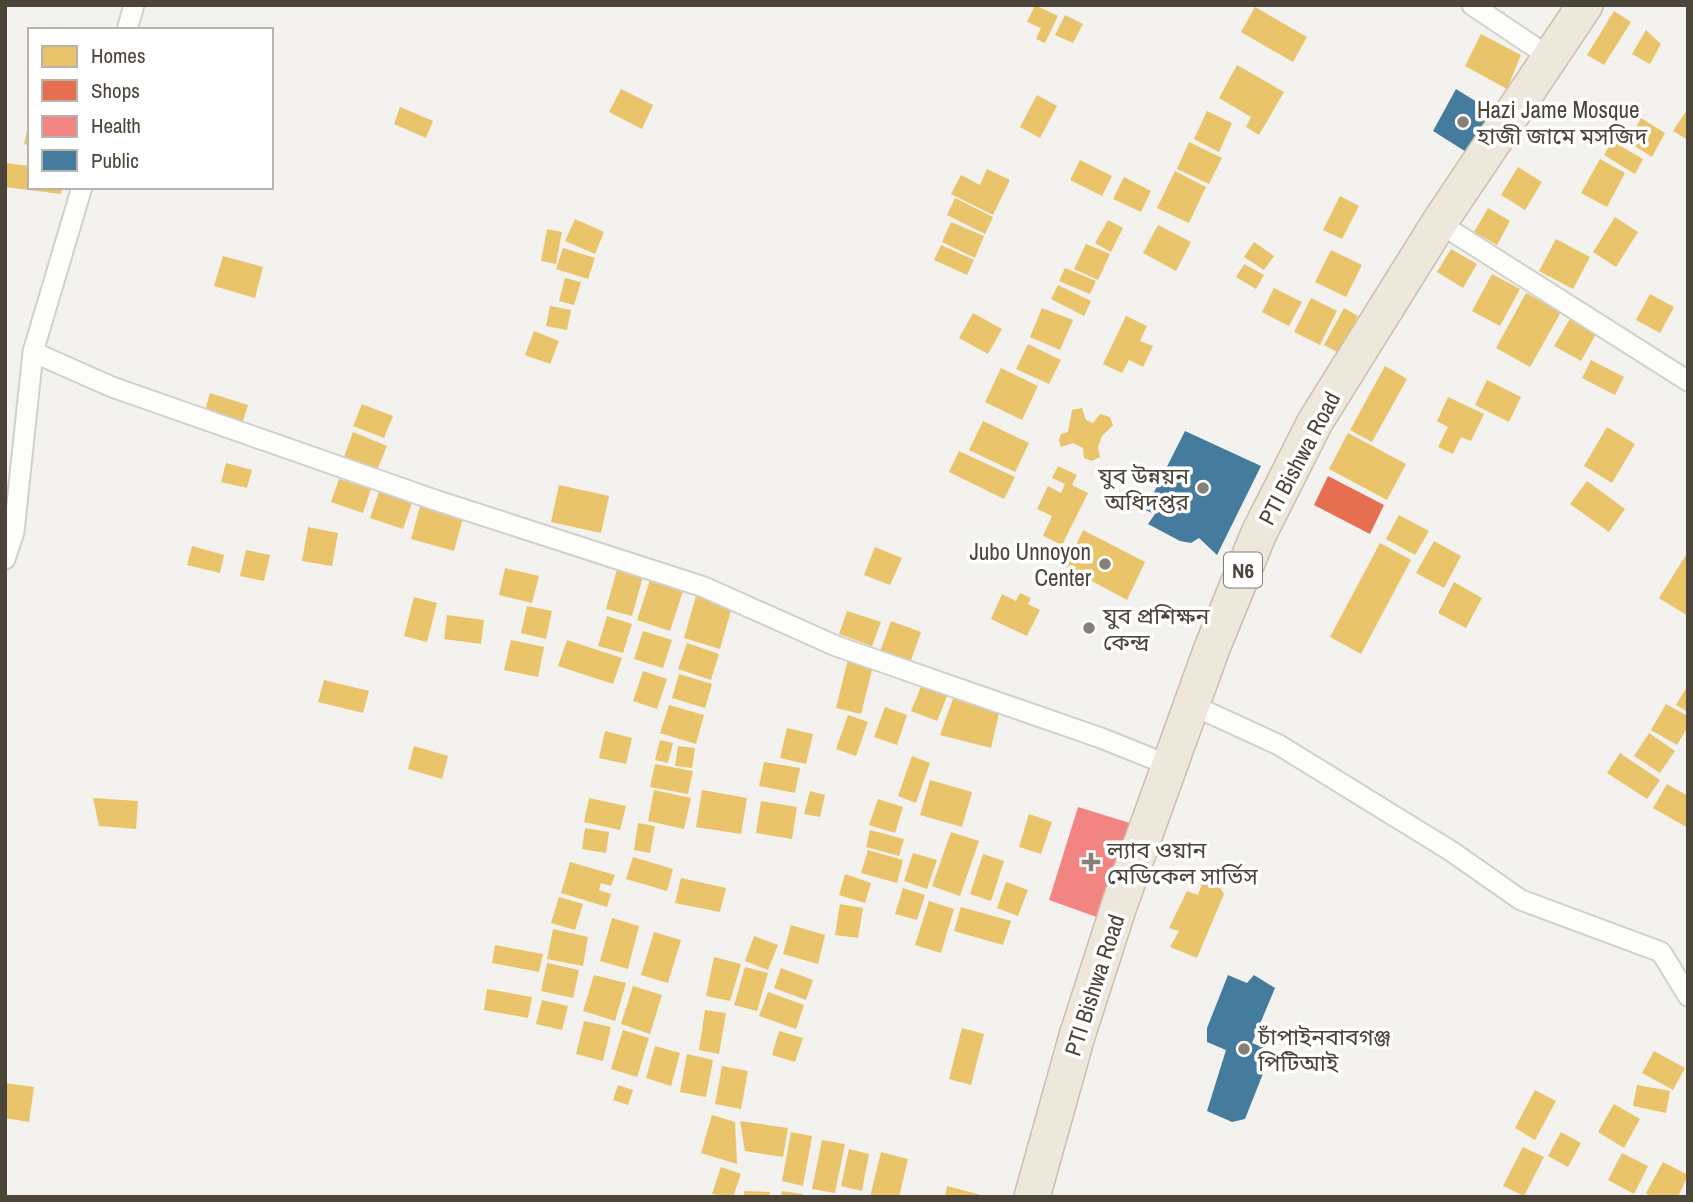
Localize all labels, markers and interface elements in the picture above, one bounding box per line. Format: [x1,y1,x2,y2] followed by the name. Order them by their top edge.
[28,28,273,189] legend
[91,41,146,70] text: Homes
[91,76,140,105] text: Shops
[1476,94,1648,151] place label: Hazi Jame Mosque হাজী জামে মসজিদ
[91,111,141,140] text: Health
[1455,114,1471,130] marker: Hazi Jame Mosque হাজী জামে মসজিদ
[91,146,139,175] text: Public
[1251,386,1347,530] street label: PTI Bishwa Road
[1097,460,1190,517] place label: যুব উন্নয়ন অধিদপ্তর
[1195,480,1211,496] marker: যুব উন্নয়ন অধিদপ্তর
[969,536,1092,593] place label: Jubo Unnoyon Center
[1224,552,1262,588] road number: N6
[1097,556,1113,572] marker: Jubo Unnoyon Center
[1102,600,1210,657] place label: যুব প্রশিক্ষন কেন্দ্র
[1081,620,1097,636] marker: যুব প্রশিক্ষন কেন্দ্র
[1106,834,1258,891] place label: ল্যাব ওয়ান মেডিকেল সার্ভিস
[1081,852,1101,872] marker: ল্যাব ওয়ান মেডিকেল সার্ভিস
[1057,910,1131,1060] street label: PTI Bishwa Road
[1257,1021,1391,1078] place label: চাঁপাইনবাবগঞ্জ পিটিআই
[1236,1041,1252,1057] marker: চাঁপাইনবাবগঞ্জ পিটিআই

